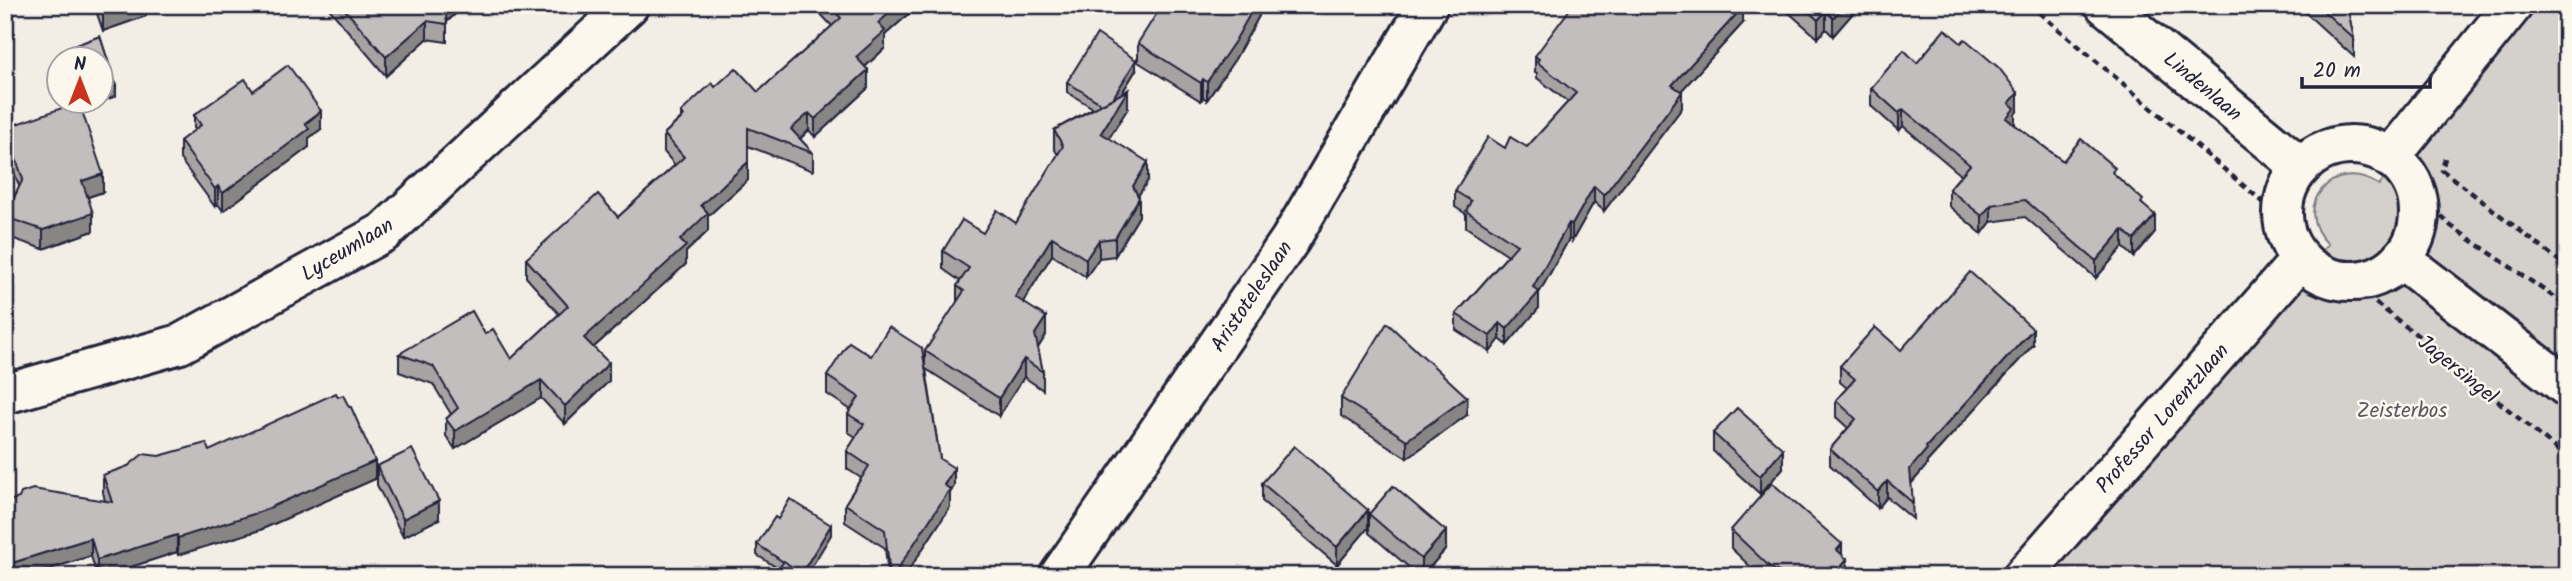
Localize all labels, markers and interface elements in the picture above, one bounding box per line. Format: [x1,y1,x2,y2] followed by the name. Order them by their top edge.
[2155,44,2249,130] street label: Lindenlaan
[46,46,116,116] north arrow
[2302,46,2430,90] scale bar
[74,50,86,80] text: N
[2313,55,2361,88] text: 20 m
[295,210,400,291] street label: Lyceumlaan
[1203,234,1302,359] street label: Aristoteleslaan
[2409,327,2505,413] street label: Jagersingel
[2088,336,2238,501] street label: Professor Lorentzlaan
[2357,395,2447,428] park label: Zeisterbos

